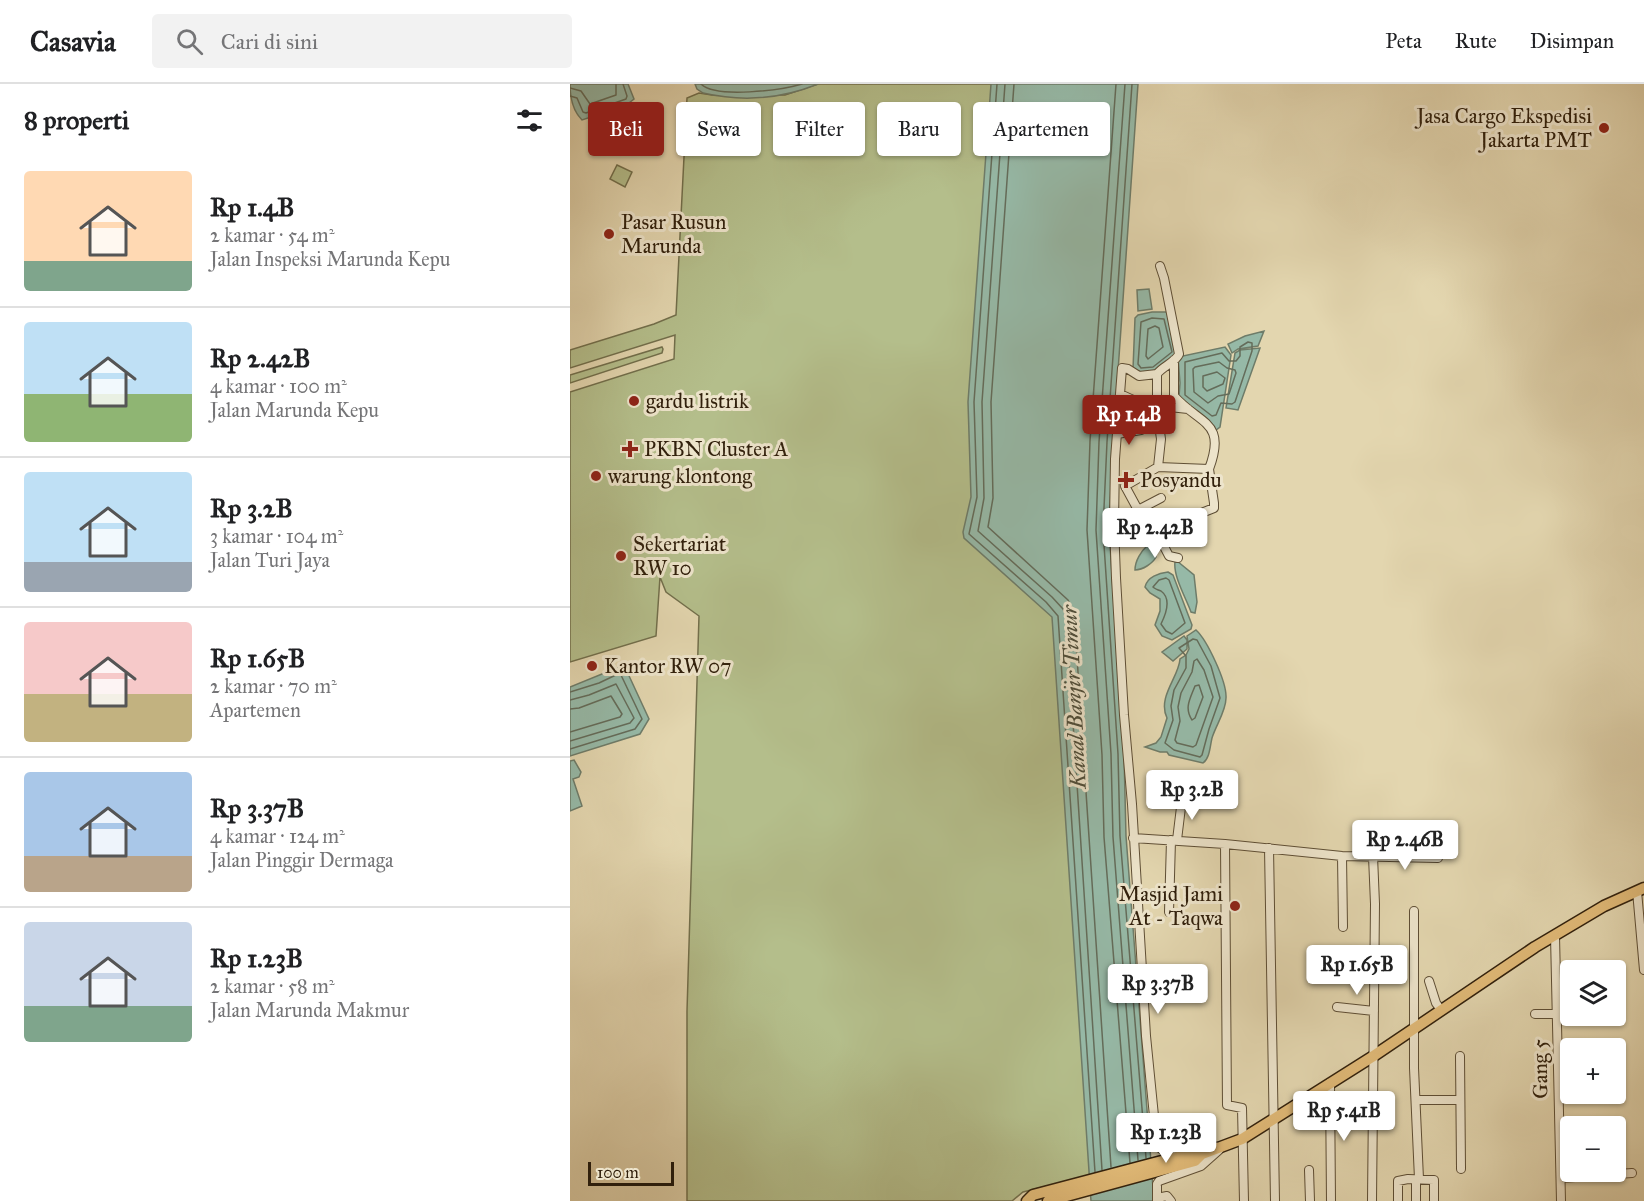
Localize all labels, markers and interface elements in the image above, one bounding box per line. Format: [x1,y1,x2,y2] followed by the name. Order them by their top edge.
[152,14,572,68] search box
[30,24,116,59] text: Casavia
[173,25,206,58] icon: search
[221,28,318,55] text: Cari di sini
[1385,28,1422,54] text: Peta
[1455,28,1497,54] text: Rute
[1530,28,1614,54] text: Disimpan
[588,102,664,156] chip: Beli
[676,102,761,156] chip: Sewa
[773,102,865,156] chip: Filter
[877,102,961,156] chip: Baru
[973,102,1110,156] chip: Apartemen
[1415,103,1592,153] place label: Jasa Cargo Ekspedisi Jakarta PMT
[24,104,129,136] text: 8 properti
[513,104,546,137] icon: filters
[1597,121,1611,135] marker: Jasa Cargo Ekspedisi Jakarta PMT
[210,191,295,223] text: Rp 1.4B
[72,195,144,267] icon: home
[621,209,726,259] place label: Pasar Rusun Marunda
[210,223,334,247] text: 2 kamar · 54 m²
[602,227,616,241] marker: Pasar Rusun Marunda
[210,247,450,271] text: Jalan Inspeksi Marunda Kepu
[210,342,310,374] text: Rp 2.42B
[72,346,144,418] icon: home
[210,374,347,398] text: 4 kamar · 100 m²
[646,388,749,414] place label: gardu listrik
[627,394,641,408] marker: gardu listrik
[1074,395,1184,446] pin: Rp 1.4B
[210,398,379,422] text: Jalan Marunda Kepu
[1097,402,1162,426] text: Rp 1.4B
[644,436,788,462] place label: PKBN Cluster A
[621,440,639,458] marker: PKBN Cluster A
[608,463,752,489] place label: warung klontong
[1140,467,1222,493] place label: Posyandu
[589,469,603,483] marker: warung klontong
[1117,471,1135,489] marker: Posyandu
[210,492,293,524] text: Rp 3.2B
[72,496,144,568] icon: home
[1093,508,1217,559] pin: Rp 2.42B
[1116,515,1194,539] text: Rp 2.42B
[210,524,343,548] text: 3 kamar · 104 m²
[633,531,727,581] place label: Sekertariat RW 10
[210,548,330,572] text: Jalan Turi Jaya
[614,549,628,563] marker: Sekertariat RW 10
[1055,603,1092,790] water label: Kanal Banjir Timur
[210,642,305,674] text: Rp 1.65B
[72,646,144,718] icon: home
[604,653,731,679] place label: Kantor RW 07
[585,659,599,673] marker: Kantor RW 07
[210,674,337,698] text: 2 kamar · 70 m²
[210,698,301,722] text: Apartemen
[1137,770,1247,821] pin: Rp 3.2B
[1160,777,1224,801] text: Rp 3.2B
[210,792,304,824] text: Rp 3.37B
[72,796,144,868] icon: home
[1343,820,1467,871] pin: Rp 2.46B
[210,824,345,848] text: 4 kamar · 124 m²
[1366,827,1444,851] text: Rp 2.46B
[210,848,393,872] text: Jalan Pinggir Dermaga
[1119,881,1223,931] place label: Masjid Jami At - Taqwa
[1228,899,1242,913] marker: Masjid Jami At - Taqwa
[210,942,303,974] text: Rp 1.23B
[1295,945,1419,996] pin: Rp 1.65B
[72,946,144,1018] icon: home
[1320,952,1394,976] text: Rp 1.65B
[1560,960,1626,1182] map controls
[1560,960,1626,1026] button: layers
[1096,964,1220,1015] pin: Rp 3.37B
[1122,971,1194,995] text: Rp 3.37B
[210,974,335,998] text: 2 kamar · 58 m²
[210,998,409,1022] text: Jalan Marunda Makmur
[1560,1038,1626,1104] button: +
[1526,1039,1554,1099] street label: Gang 5
[1282,1091,1406,1142] pin: Rp 5.41B
[1307,1098,1381,1122] text: Rp 5.41B
[1104,1113,1228,1164] pin: Rp 1.23B
[1560,1116,1626,1182] button: −
[1130,1120,1202,1144] text: Rp 1.23B
[588,1159,674,1186] scale bar
[597,1163,639,1182] text: 100 m

